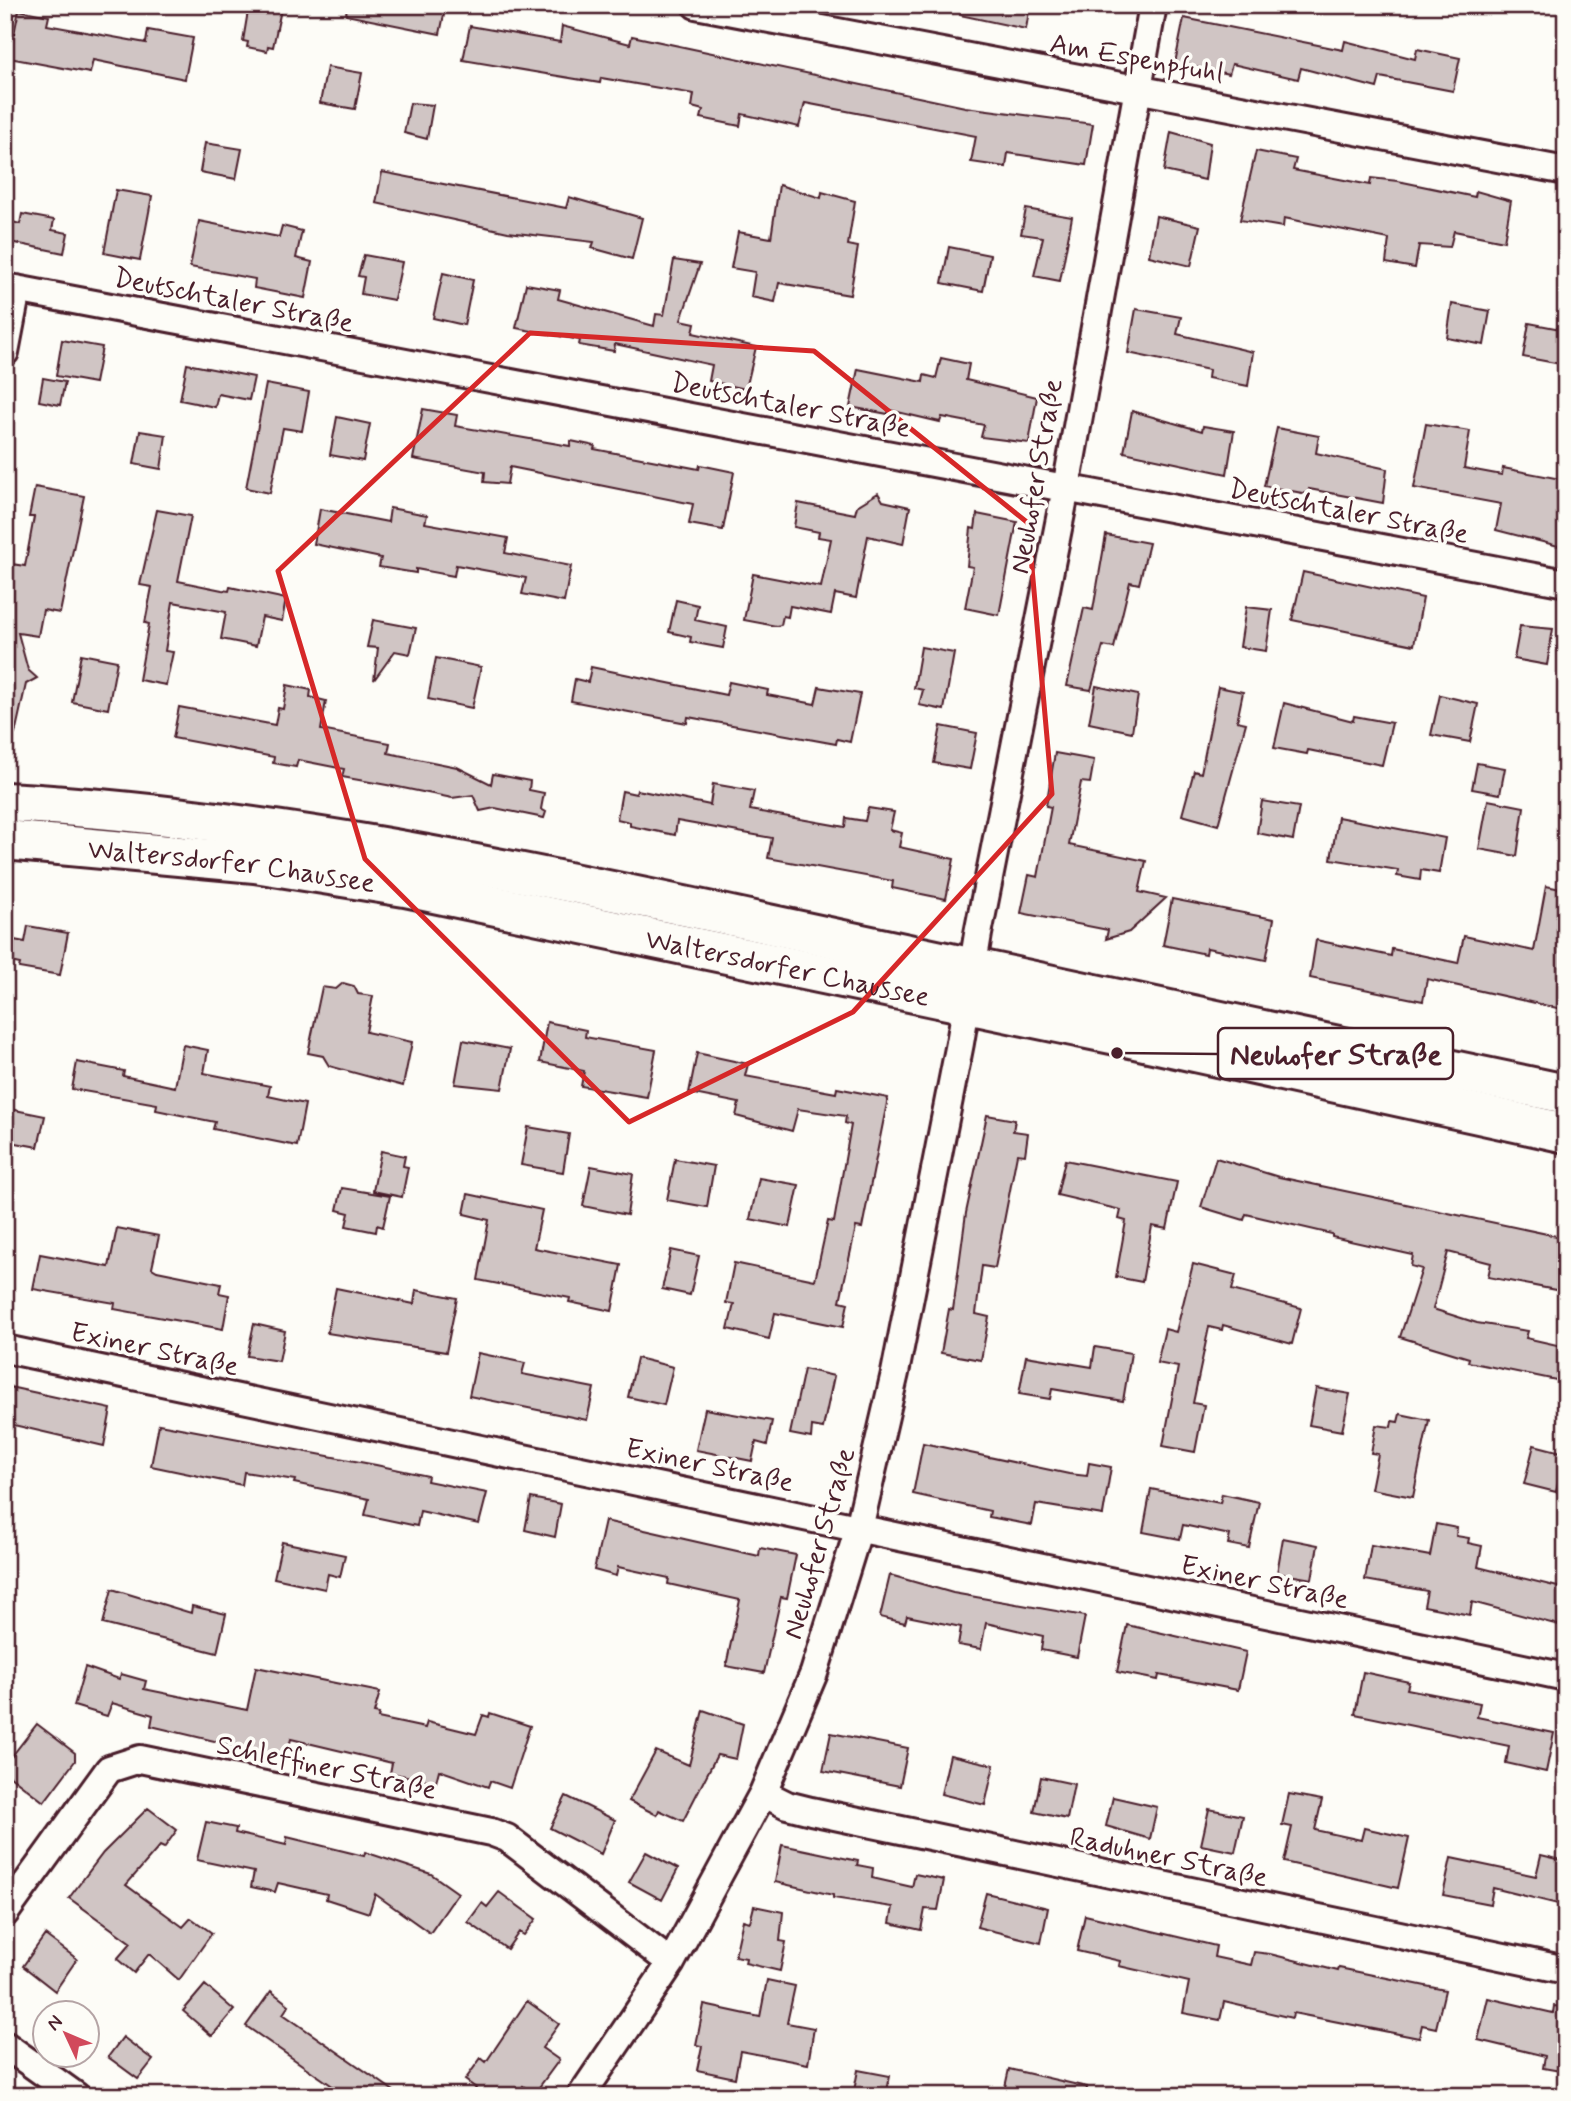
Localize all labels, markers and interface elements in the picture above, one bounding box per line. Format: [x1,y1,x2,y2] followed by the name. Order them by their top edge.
[1047,26,1226,93] street label: Am Espenpfuhl
[111,260,357,343] street label: Deutschtaler Straße
[668,365,914,448] street label: Deutschtaler Straße
[1002,376,1073,577] street label: Neuhofer Straße
[1226,471,1472,554] street label: Deutschtaler Straße
[86,832,378,903] street label: Waltersdorfer Chaussee
[642,922,933,1017] street label: Waltersdorfer Chaussee
[1218,1028,1453,1079] callout: Neuhofer Straße
[1230,1036,1442,1075] text: Neuhofer Straße
[67,1315,242,1386] street label: Exiner Straße
[622,1431,797,1502] street label: Exiner Straße
[775,1444,865,1644] street label: Neuhofer Straße
[1177,1548,1352,1619] street label: Exiner Straße
[213,1727,440,1810] street label: Schleffiner Straße
[1066,1819,1271,1897] street label: Raduhner Straße
[32,2000,102,2070] north arrow
[41,2010,68,2036] text: N

